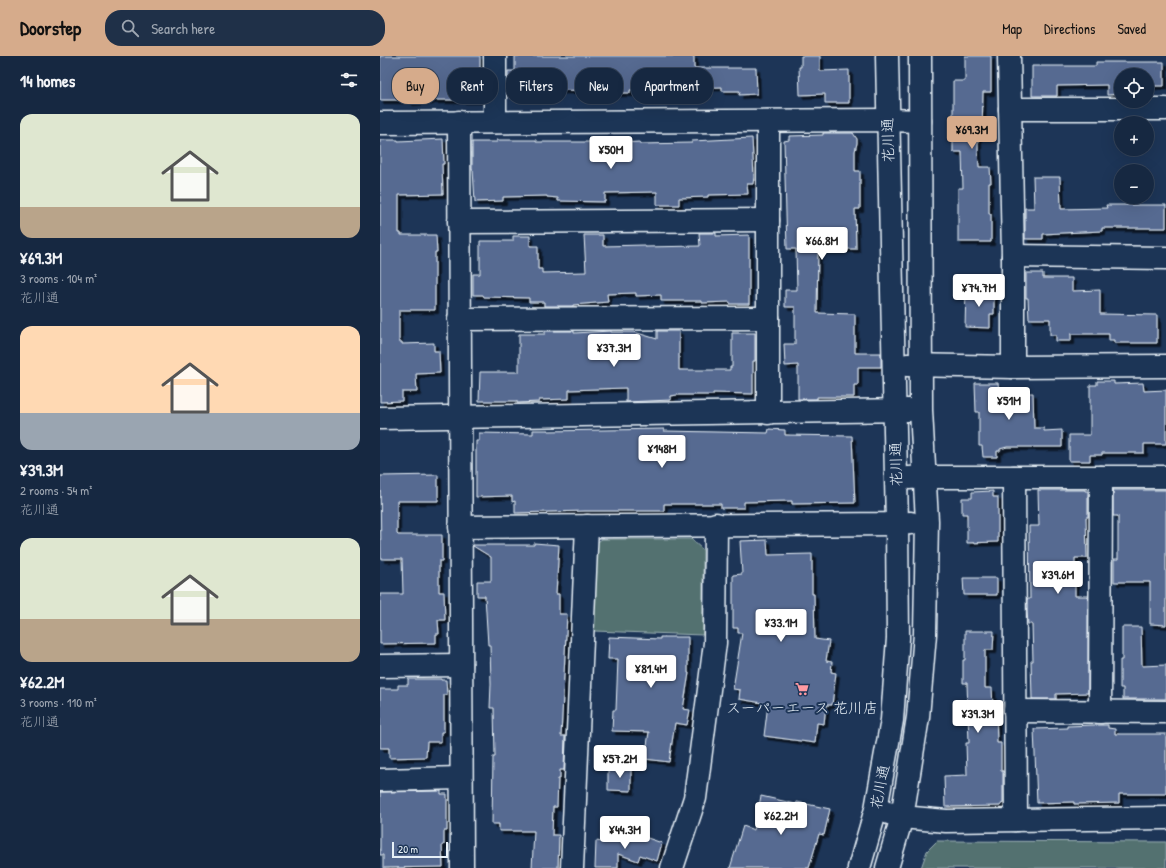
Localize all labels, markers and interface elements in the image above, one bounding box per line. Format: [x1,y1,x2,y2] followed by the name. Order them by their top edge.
[105,10,385,46] search box
[20,15,81,41] text: Doorstep
[119,17,141,39] icon: search
[151,18,215,39] text: Search here
[1002,19,1022,38] text: Map
[1044,19,1095,38] text: Directions
[1117,19,1146,38] text: Saved
[392,68,439,104] chip: Buy
[447,68,498,104] chip: Rent
[506,68,567,104] chip: Filters
[575,68,623,104] chip: New
[631,68,713,104] chip: Apartment
[1114,68,1154,204] map controls
[1114,68,1154,108] button: locate
[20,69,75,92] text: 14 homes
[338,69,360,91] icon: filters
[939,116,1005,150] pin: ¥69.3M
[1114,116,1154,156] button: +
[877,117,898,163] street label: 花川通
[956,120,988,138] text: ¥69.3M
[587,136,635,170] pin: ¥50M
[154,140,226,212] icon: home
[598,140,624,158] text: ¥50M
[1114,164,1154,204] button: −
[789,227,855,261] pin: ¥66.8M
[806,231,838,249] text: ¥66.8M
[20,246,62,269] text: ¥69.3M
[20,269,97,287] text: 3 rooms · 104 m²
[946,274,1012,308] pin: ¥74.7M
[962,278,996,296] text: ¥74.7M
[20,288,59,306] text: 花川通
[581,334,647,368] pin: ¥37.3M
[597,338,631,356] text: ¥37.3M
[154,352,226,424] icon: home
[985,387,1033,421] pin: ¥51M
[997,391,1021,409] text: ¥51M
[634,435,690,469] pin: ¥148M
[648,439,677,457] text: ¥148M
[885,441,906,487] street label: 花川通
[20,458,63,481] text: ¥39.3M
[20,481,92,499] text: 2 rooms · 54 m²
[20,500,59,518] text: 花川通
[1025,561,1091,595] pin: ¥39.6M
[154,564,226,636] icon: home
[1042,565,1074,583] text: ¥39.6M
[748,609,814,643] pin: ¥33.1M
[765,613,797,631] text: ¥33.1M
[618,655,684,689] pin: ¥81.4M
[635,659,667,677] text: ¥81.4M
[20,670,64,693] text: ¥62.2M
[794,681,810,697] supermarket icon: スーパーエース 花川店
[20,693,97,711] text: 3 rooms · 110 m²
[726,697,878,718] place label: スーパーエース 花川店
[945,700,1011,734] pin: ¥39.3M
[962,704,994,722] text: ¥39.3M
[20,712,59,730] text: 花川通
[587,745,653,779] pin: ¥57.2M
[603,749,637,767] text: ¥57.2M
[865,763,894,811] street label: 花川通
[748,802,814,836] pin: ¥62.2M
[764,806,798,824] text: ¥62.2M
[592,816,658,850] pin: ¥44.3M
[609,820,641,838] text: ¥44.3M
[392,840,448,859] scale bar
[398,842,418,856] text: 20 m

